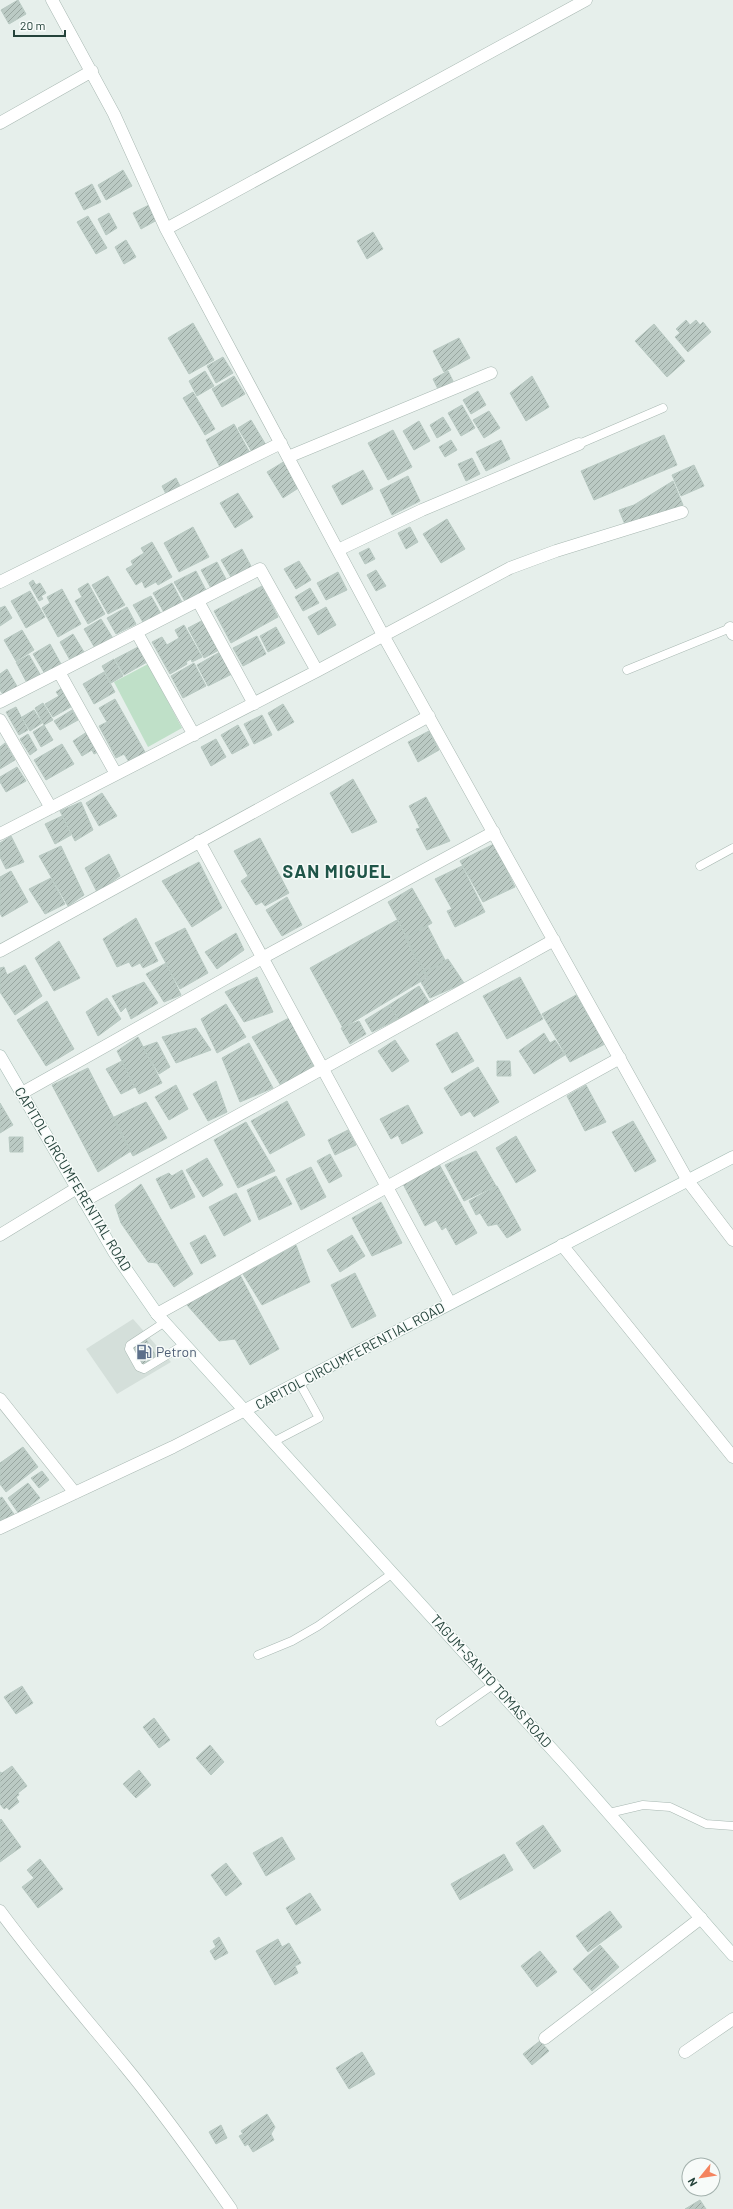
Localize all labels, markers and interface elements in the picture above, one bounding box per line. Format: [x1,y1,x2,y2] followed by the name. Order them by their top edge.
[14,12,65,38] scale bar
[20,18,46,32] text: 20 m
[282,860,392,882] district label: SAN MIGUEL
[12,1083,135,1274] street label: CAPITOL CIRCUMFERENTIAL ROAD
[252,1298,447,1413] street label: CAPITOL CIRCUMFERENTIAL ROAD
[135,1343,153,1361] fuel station icon: Petron
[156,1343,197,1360] place label: Petron
[427,1611,556,1751] street label: TAGUM-SANTO TOMAS ROAD
[681,2157,721,2197] north arrow
[684,2176,699,2189] text: N

